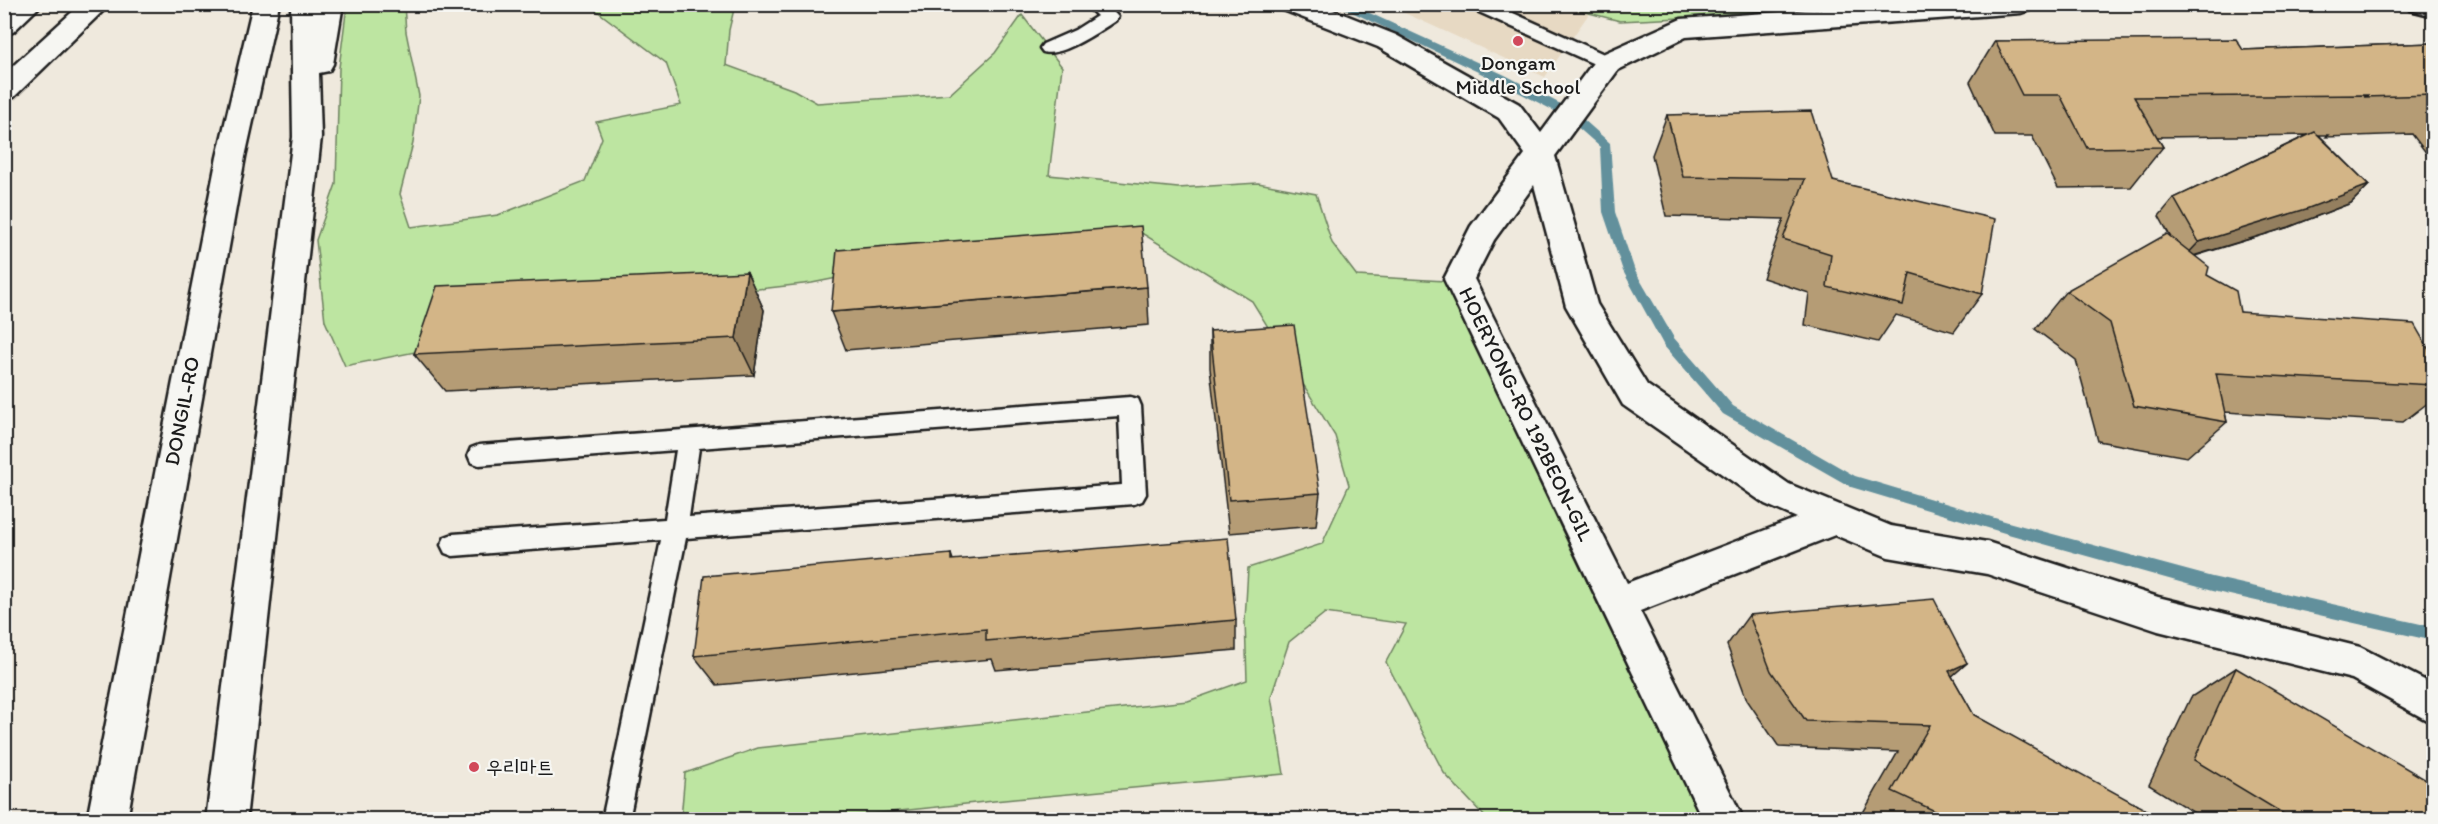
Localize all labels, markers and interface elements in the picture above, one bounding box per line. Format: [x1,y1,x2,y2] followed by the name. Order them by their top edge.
[1511,34,1525,48] marker: Dongam Middle School
[1455,50,1581,99] place label: Dongam Middle School
[1454,283,1599,545] street label: HOERYONG-RO 192BEON-GIL
[159,354,204,468] street label: DONGIL-RO
[486,754,554,779] place label: 우리마트
[467,760,481,774] marker: 우리마트

